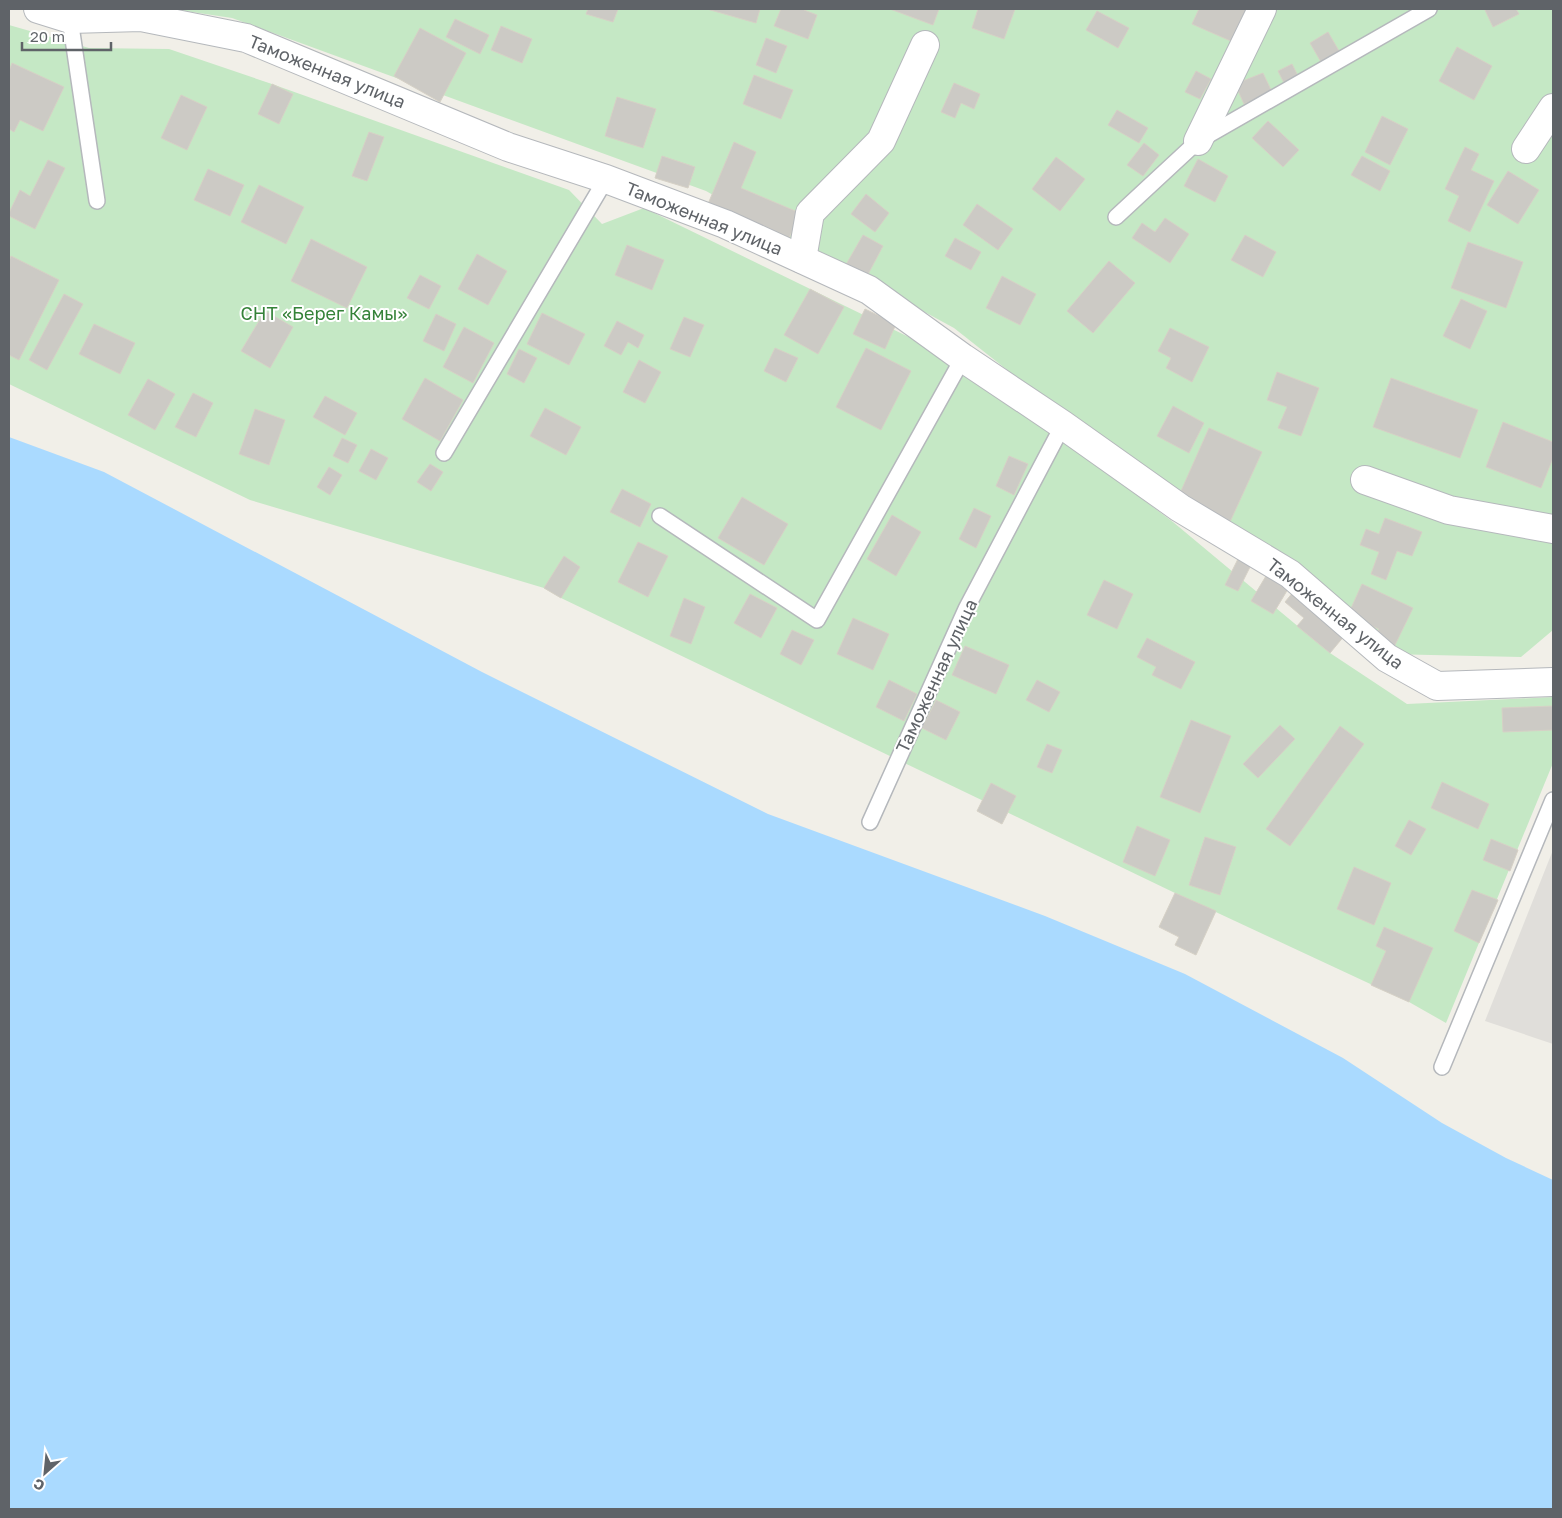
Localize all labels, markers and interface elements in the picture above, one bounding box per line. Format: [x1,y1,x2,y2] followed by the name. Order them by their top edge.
[22,20,111,52] scale bar
[30,27,65,45] text: 20 m
[246,30,409,113] street label: Таможенная улица
[623,177,786,260] street label: Таможенная улица
[241,302,407,324] park label: СНТ «Берег Камы»
[1263,553,1408,673] street label: Таможенная улица
[891,595,981,756] street label: Таможенная улица
[20,1448,70,1498] north arrow
[31,1475,47,1495] text: С

